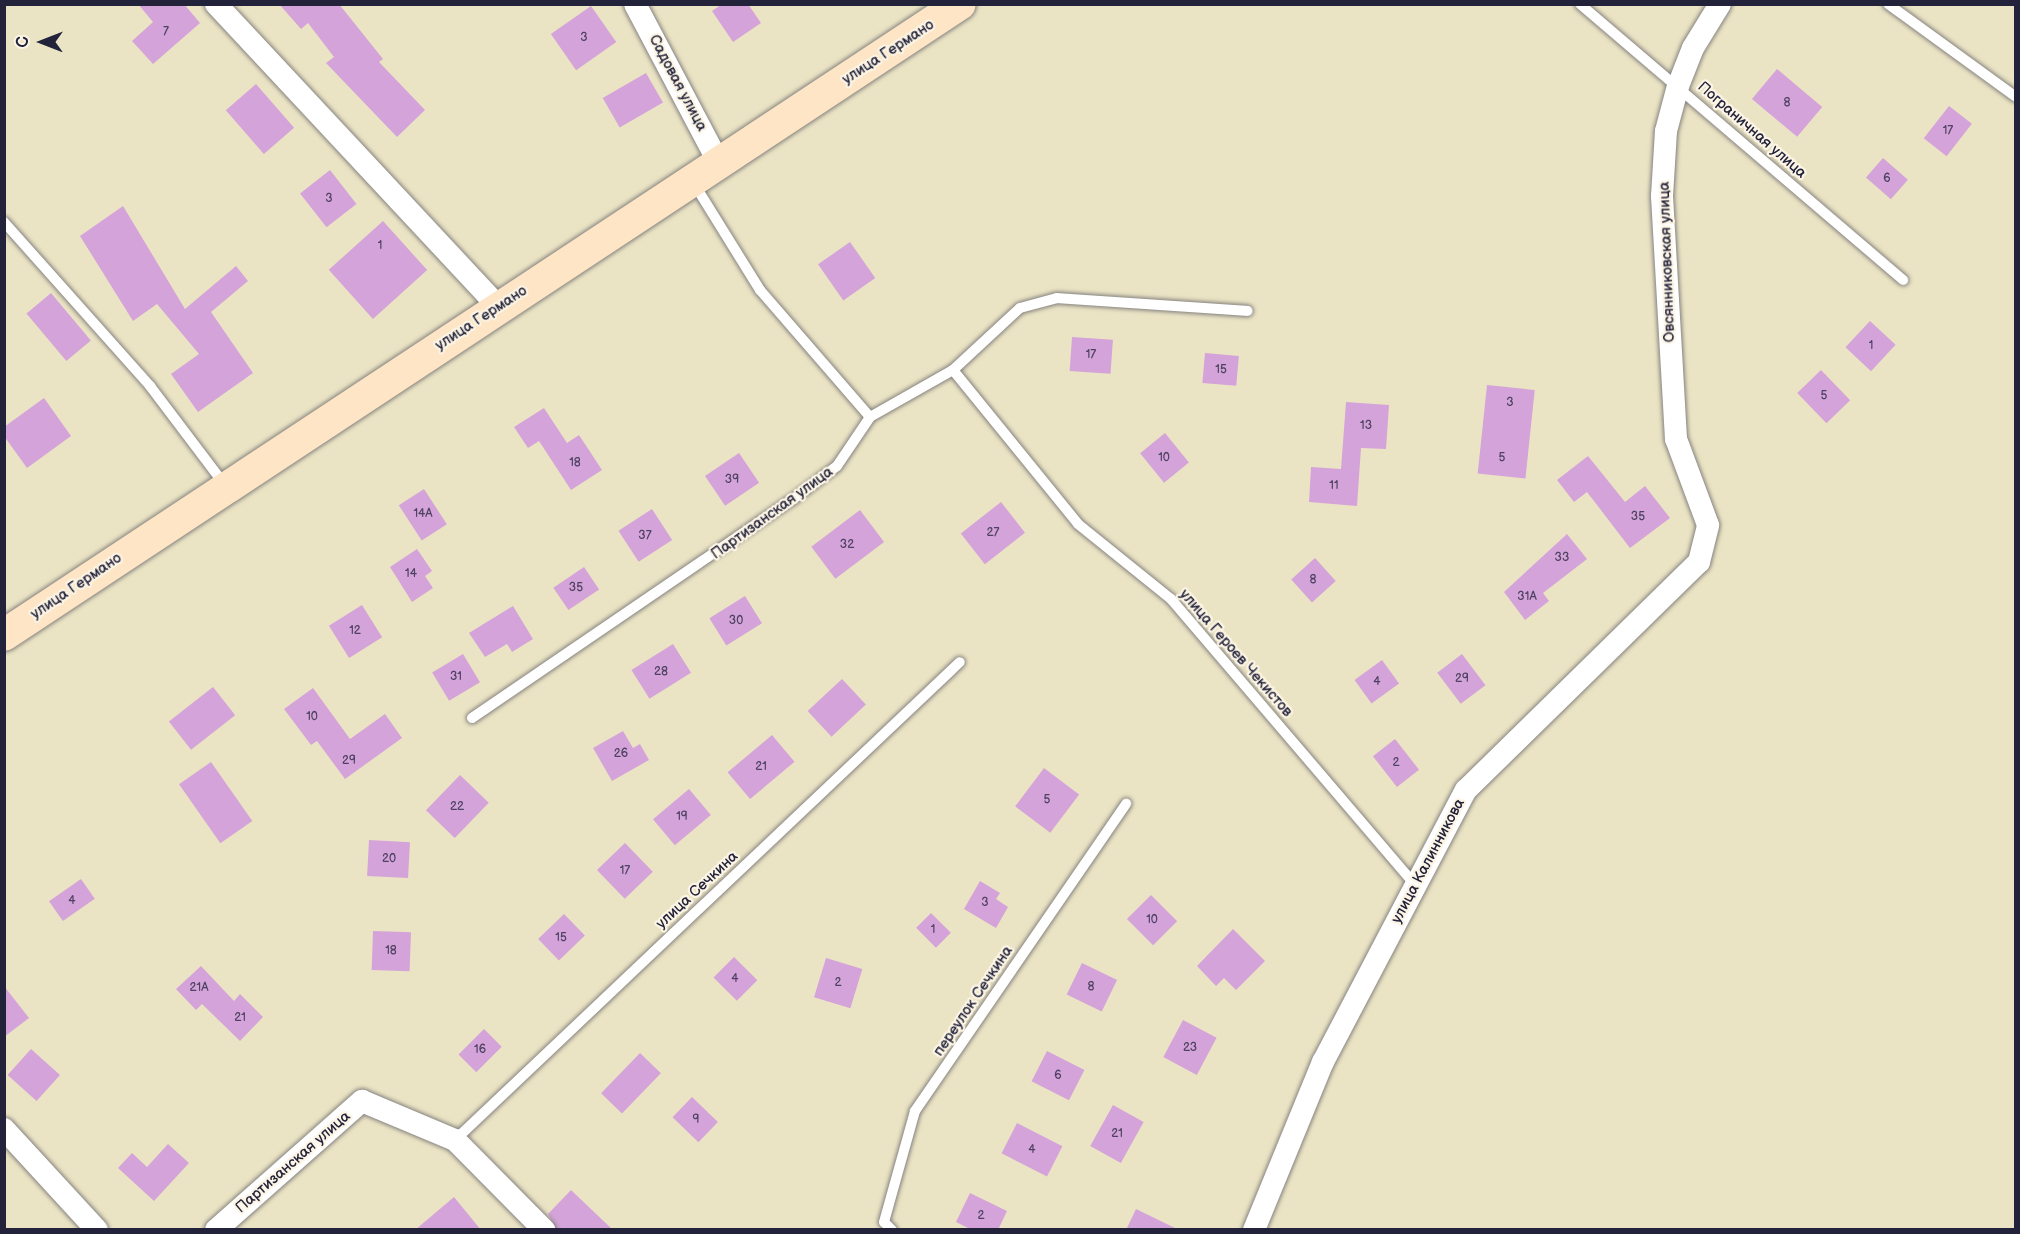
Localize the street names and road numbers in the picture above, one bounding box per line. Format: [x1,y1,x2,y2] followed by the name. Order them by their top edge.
[839,16,937,88] street label: улица Германо
[645,32,711,134] street label: Садовая улица
[1694,78,1810,182] street label: Пограничная улица
[1655,181,1679,343] street label: Овсянниковская улица
[432,282,530,354] street label: улица Германо
[708,463,836,563] street label: Партизанская улица
[27,549,125,623] street label: улица Германо
[1176,586,1296,720] street label: улица Героев Чекистов
[1388,796,1468,926] street label: улица Калинникова
[652,847,742,933] street label: улица Сечкина
[929,942,1017,1060] street label: переулок Сечкина
[232,1107,354,1217] street label: Партизанская улица

